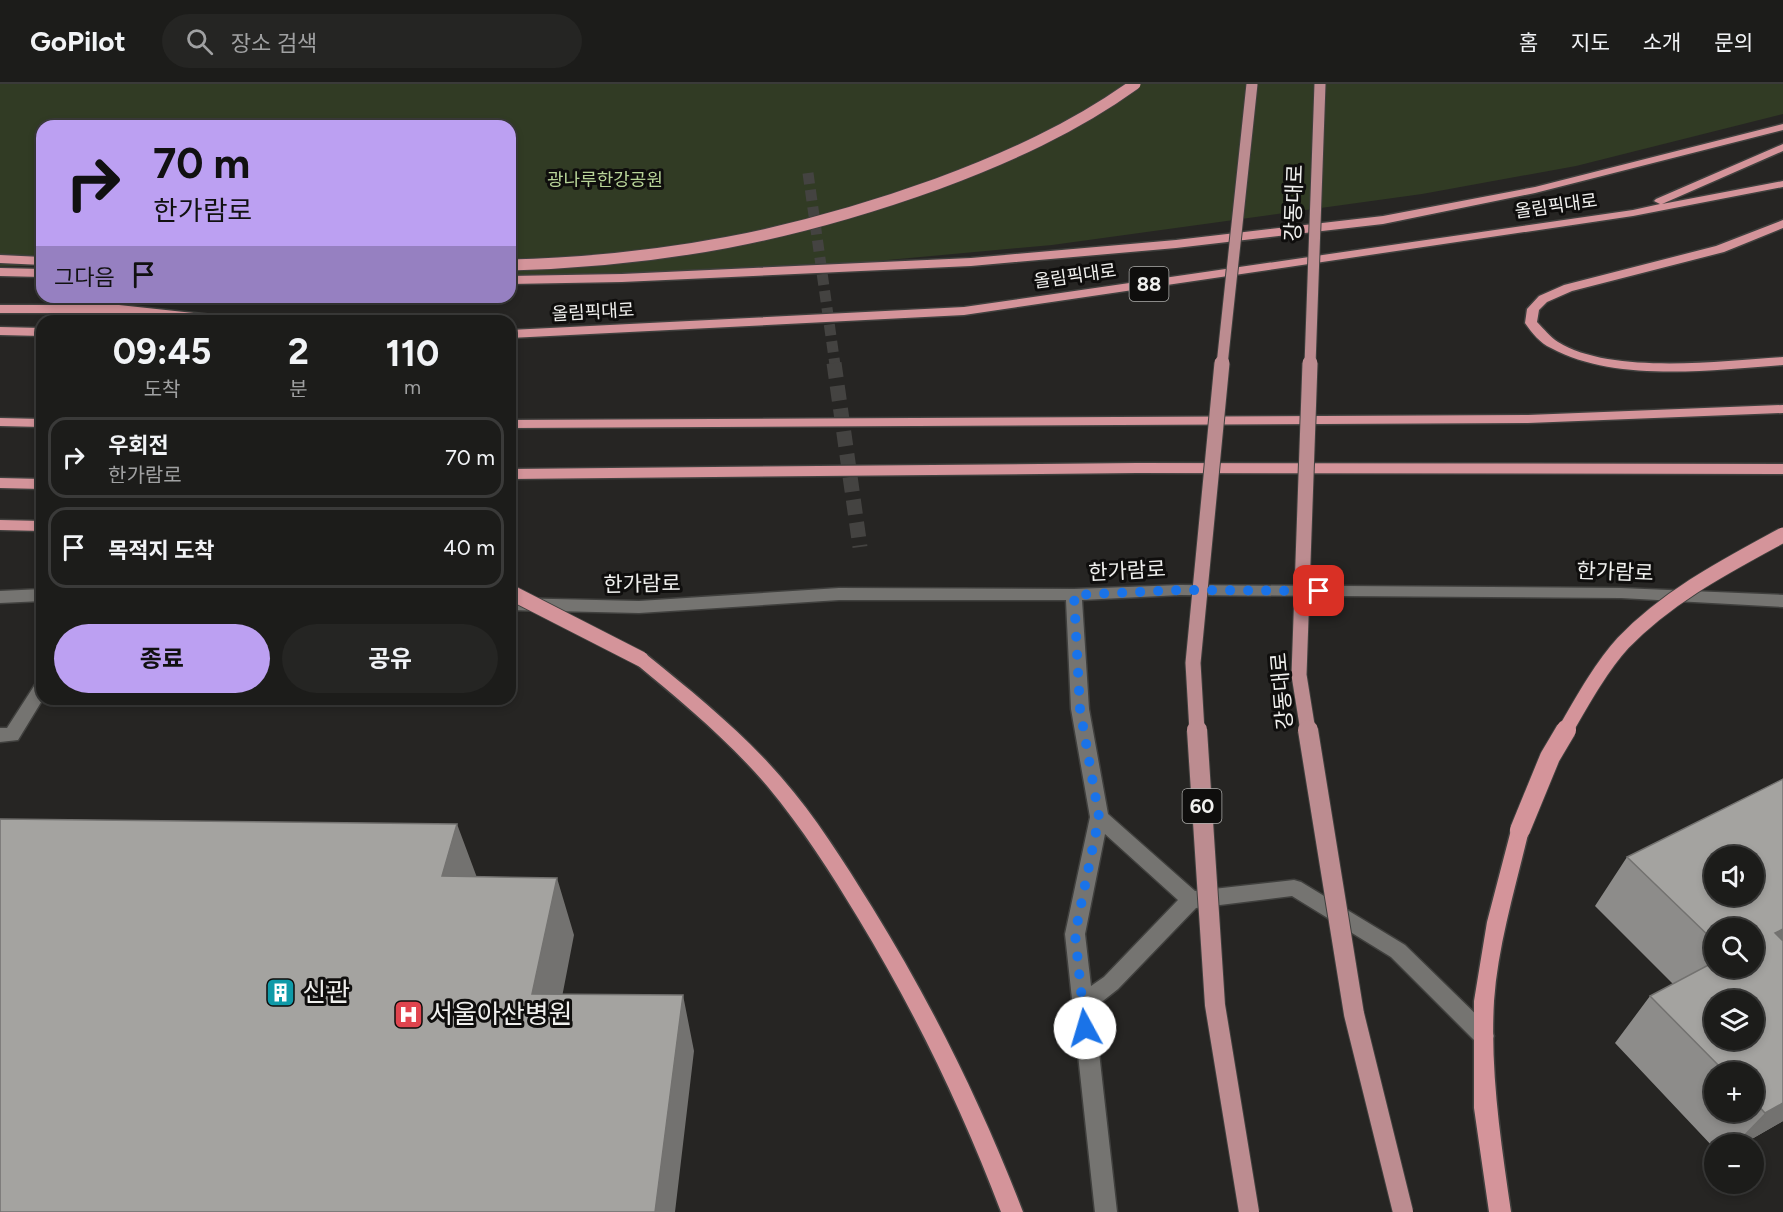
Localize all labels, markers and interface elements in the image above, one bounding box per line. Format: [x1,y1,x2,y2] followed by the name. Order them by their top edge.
[162,14,582,68] search box
[30,24,126,58] text: GoPilot
[183,25,216,58] icon: search
[231,30,317,57] text: 장소 검색
[1519,30,1538,55] text: 홈
[1571,30,1610,55] text: 지도
[1643,30,1681,55] text: 소개
[1714,30,1753,55] text: 문의
[153,138,250,189] text: 70 m
[54,144,132,222] icon: right
[1280,164,1307,242] street label: 강동대로
[547,169,663,191] park label: 광나루한강공원
[1513,189,1599,223] street label: 올림픽대로
[153,194,252,227] text: 한가람로
[127,258,160,291] icon: arrive
[1032,259,1118,293] street label: 올림픽대로
[54,264,115,291] text: 그다음
[1130,267,1168,301] road number: 88
[551,299,635,325] street label: 올림픽대로
[113,330,211,373] text: 09:45
[288,330,309,373] text: 2
[386,332,439,375] text: 110
[404,375,421,399] text: m
[144,377,180,401] text: 도착
[289,377,308,401] text: 분
[108,432,169,459] text: 우회전
[57,441,90,474] icon: right
[445,444,495,471] text: 70 m
[108,463,182,487] text: 한가람로
[57,531,90,564] icon: arrive
[443,534,495,561] text: 40 m
[108,537,214,564] text: 목적지 도착
[1088,556,1166,585] street label: 한가람로
[1576,558,1654,585] street label: 한가람로
[1293,565,1344,616] pin
[603,570,681,597] street label: 한가람로
[1302,574,1335,607] icon: arrive
[54,624,270,693] button: 종료
[282,624,498,693] button: 공유
[1266,651,1297,731] street label: 강동대로
[1182,789,1222,823] road number: 60
[1704,846,1764,1194] map controls
[1704,846,1764,906] button: sound
[1704,918,1764,978] button: search
[265,976,297,1008] building icon: 신관
[302,976,350,1008] place label: 신관
[1704,990,1764,1050] button: layers
[1053,996,1117,1060] position arrow
[392,998,424,1030] hospital icon: 서울아산병원
[429,998,573,1030] place label: 서울아산병원
[1704,1062,1764,1122] button: +
[1704,1134,1764,1194] button: −

